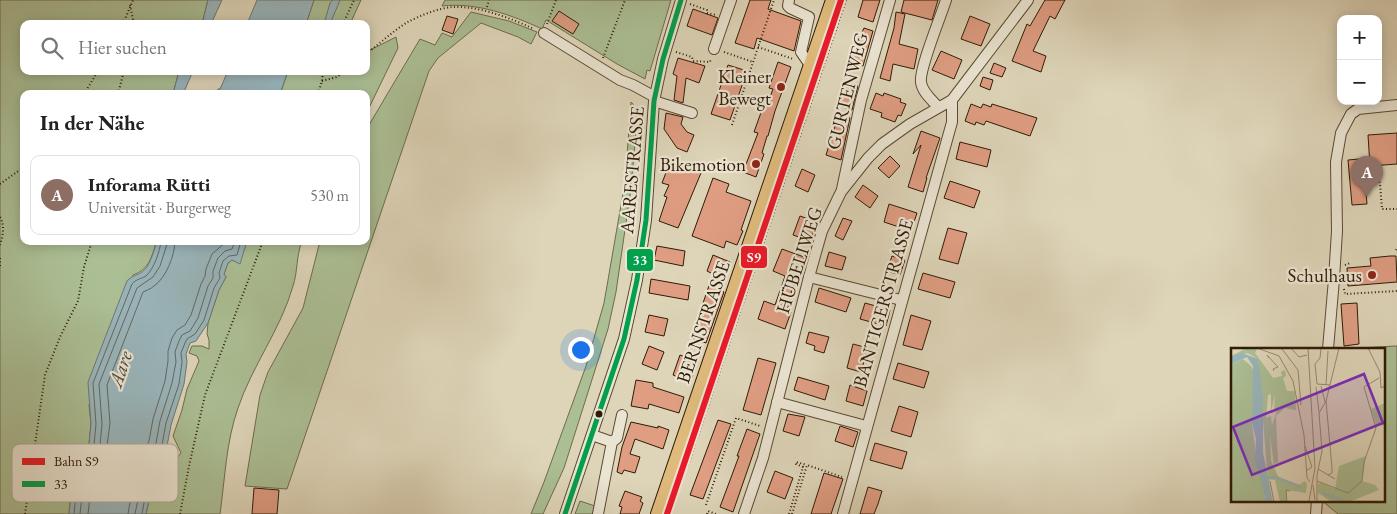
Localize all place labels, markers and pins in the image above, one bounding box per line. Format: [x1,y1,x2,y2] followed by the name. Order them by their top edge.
[718,64,772,111] place label: Kleiner Bewegt
[775,81,787,93] marker: Kleiner Bewegt
[660,152,746,177] place label: Bikemotion
[1351,156,1383,197] pin: A
[750,158,762,170] marker: Bikemotion
[1288,263,1362,288] place label: Schulhaus
[1366,269,1378,281] marker: Schulhaus
[594,409,604,419] unlabelled marker

